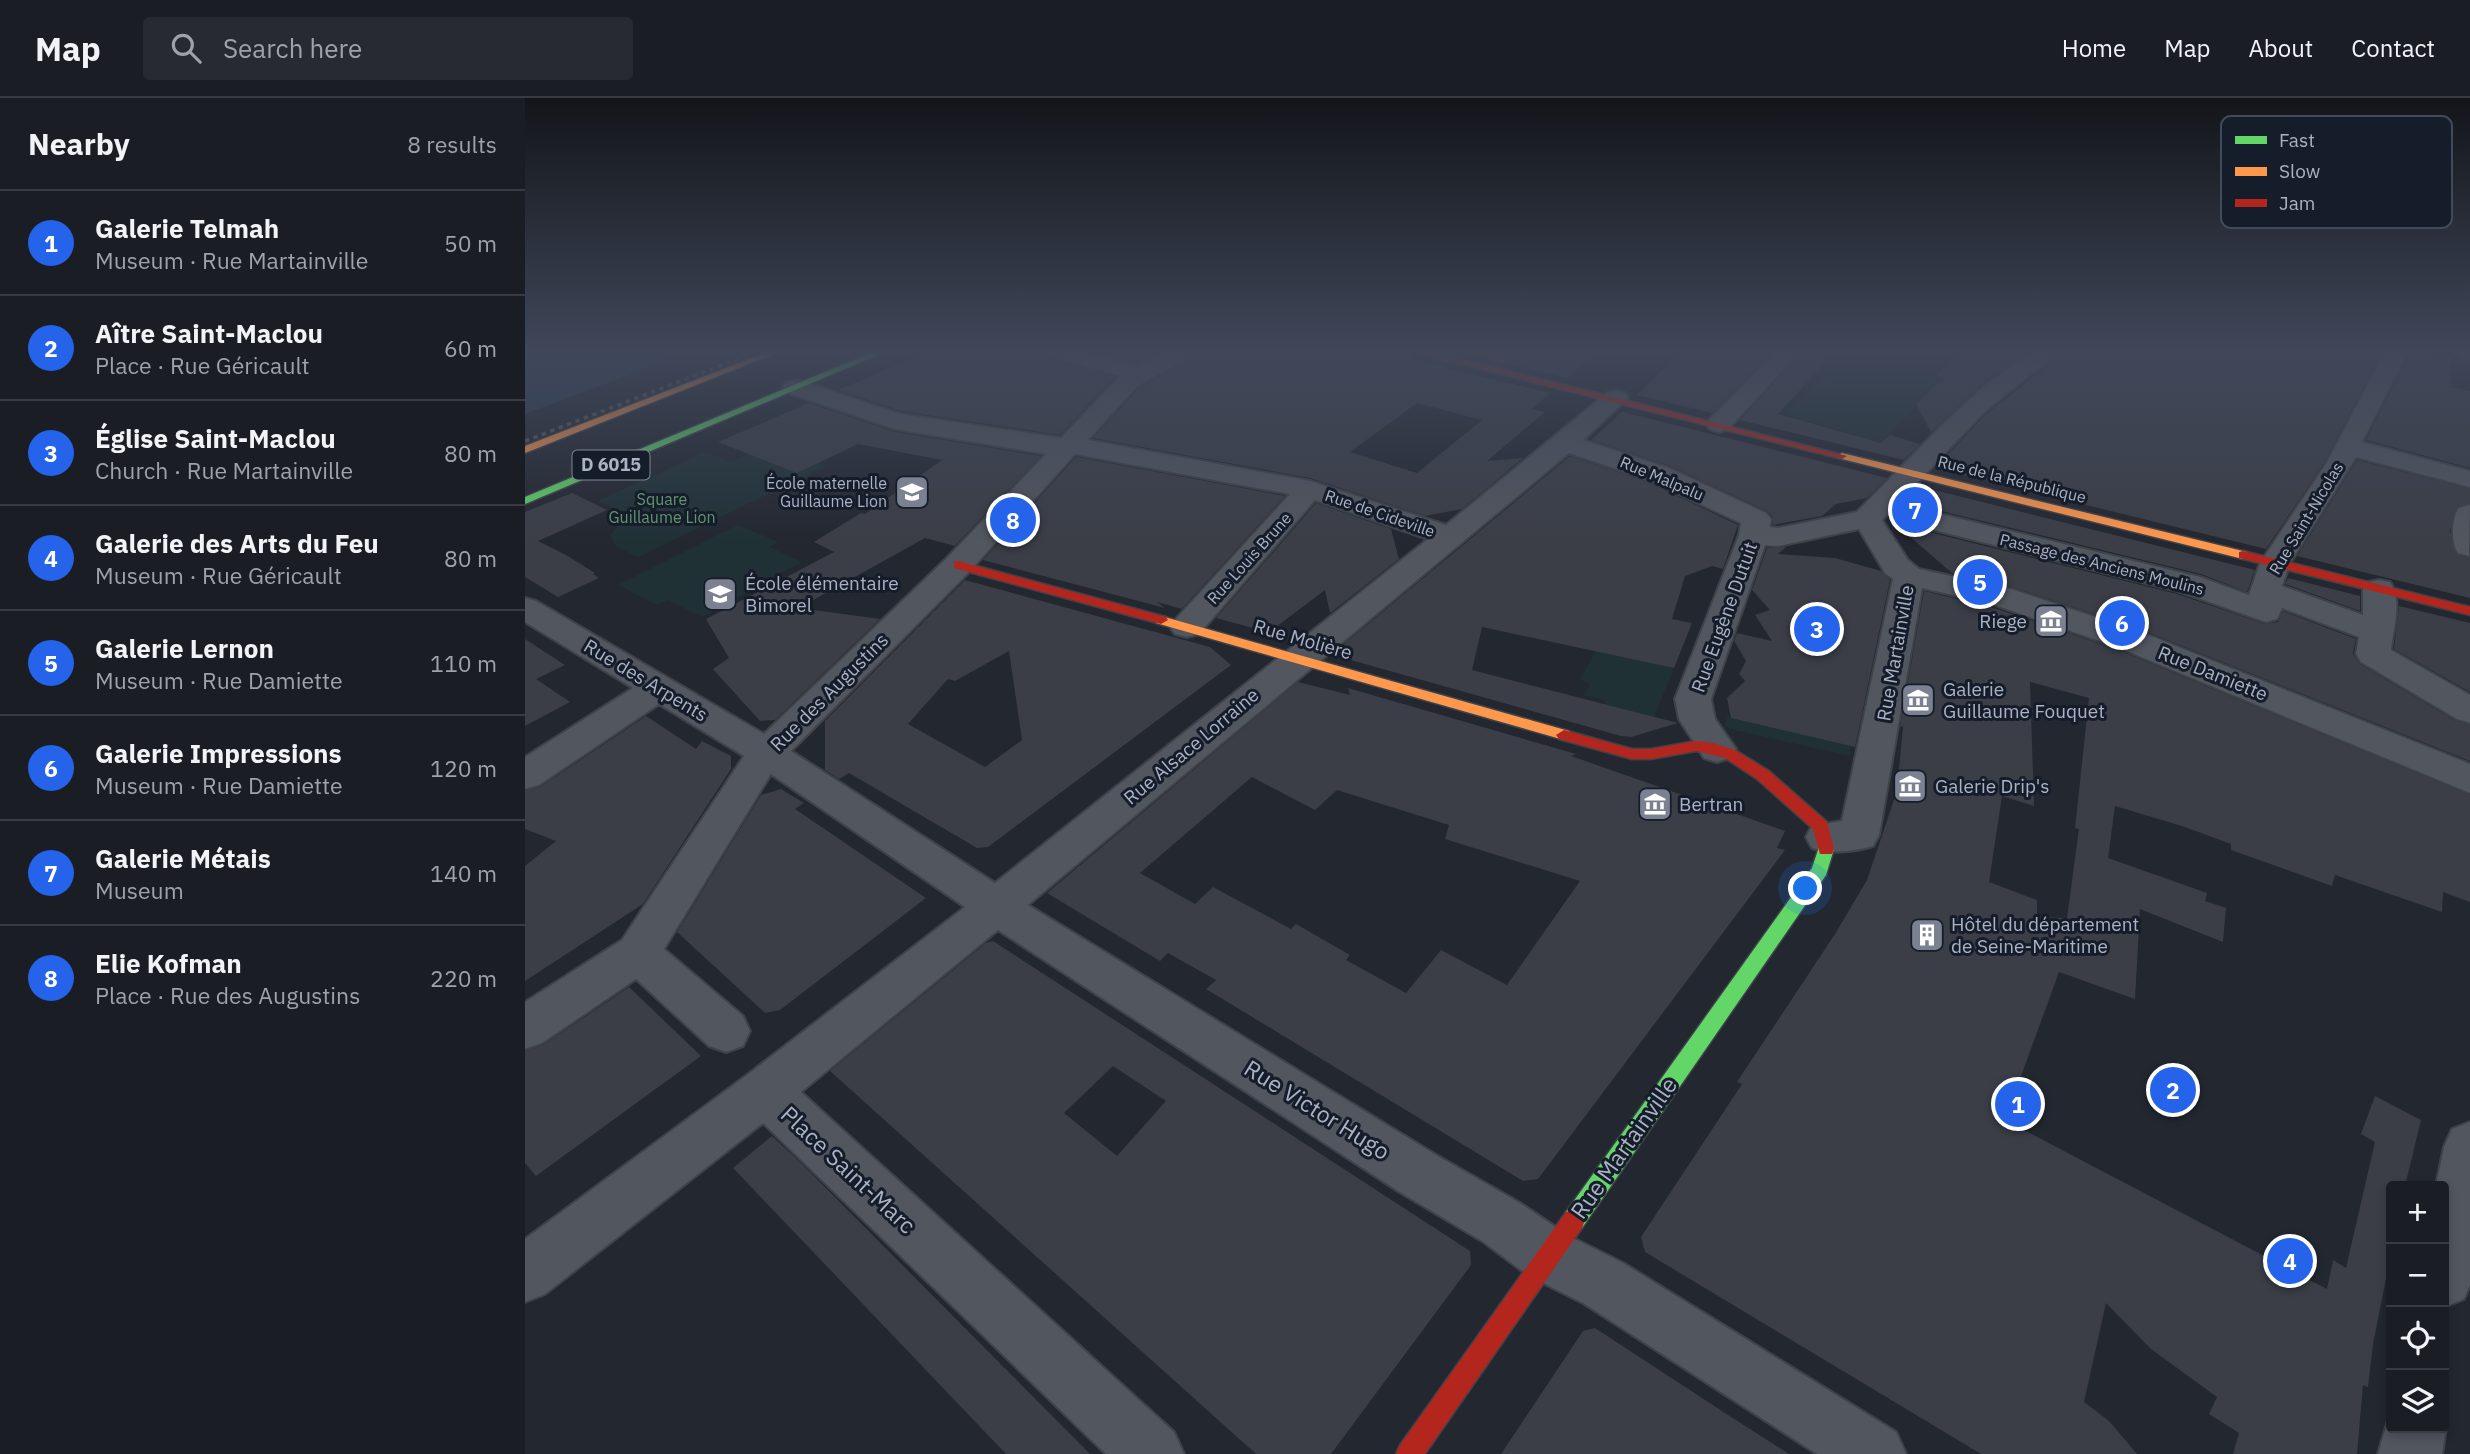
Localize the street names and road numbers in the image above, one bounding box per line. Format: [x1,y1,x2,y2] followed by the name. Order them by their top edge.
[573,450,649,480] road number: D 6015
[1617,451,1707,505] street label: Rue Malpalu
[1936,451,2089,507] street label: Rue de la République
[2265,458,2347,578] street label: Rue Saint-Nicolas
[1322,485,1438,541] street label: Rue de Cideville
[1203,508,1296,608] street label: Rue Louis Brune
[1998,529,2206,599] street label: Passage des Anciens Moulins
[1686,539,1762,695] street label: Rue Eugène Dutuit
[1871,583,1919,723] street label: Rue Martainville
[1251,613,1355,665] street label: Rue Molière
[765,628,893,756] street label: Rue des Augustins
[580,634,712,726] street label: Rue des Arpents
[2155,640,2271,706] street label: Rue Damiette
[1119,683,1263,809] street label: Rue Alsace Lorraine
[1239,1052,1396,1166] street label: Rue Victor Hugo
[1563,1071,1683,1224] street label: Rue Martainville
[775,1099,923,1240] street label: Place Saint-Marc

